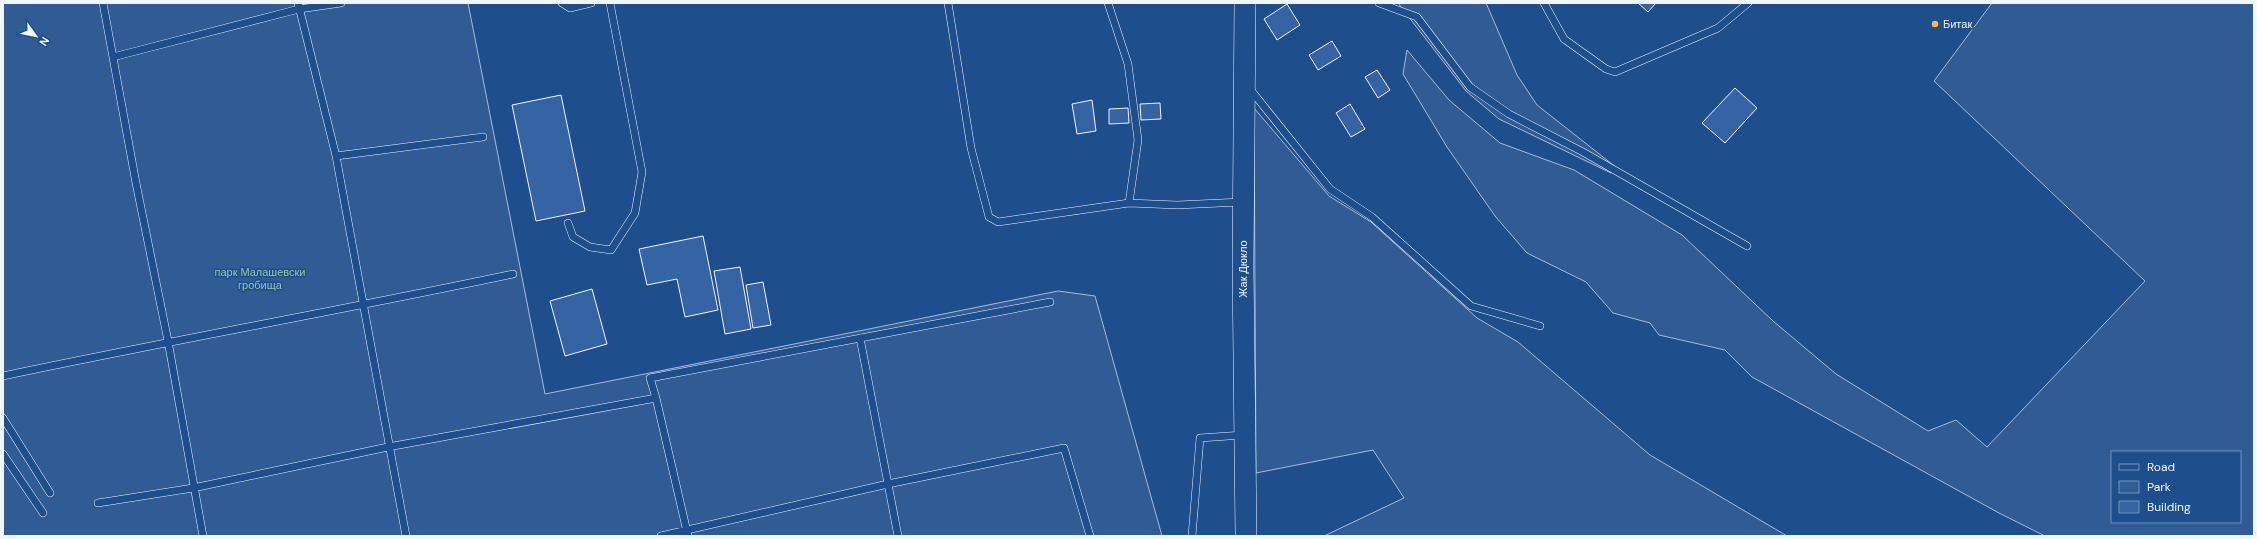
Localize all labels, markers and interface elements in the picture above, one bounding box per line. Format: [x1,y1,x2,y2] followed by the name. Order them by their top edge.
[16,16,56,56] north arrow
[1943,17,1972,31] place label: Битак
[1930,19,1940,29] marker: Битак
[36,34,52,49] text: N
[1236,240,1250,298] street label: Жак Дюкло
[215,265,306,292] park label: парк Малашевски гробища
[2111,451,2241,523] legend
[2147,459,2175,475] text: Road
[2147,479,2171,495] text: Park
[2147,499,2191,515] text: Building

